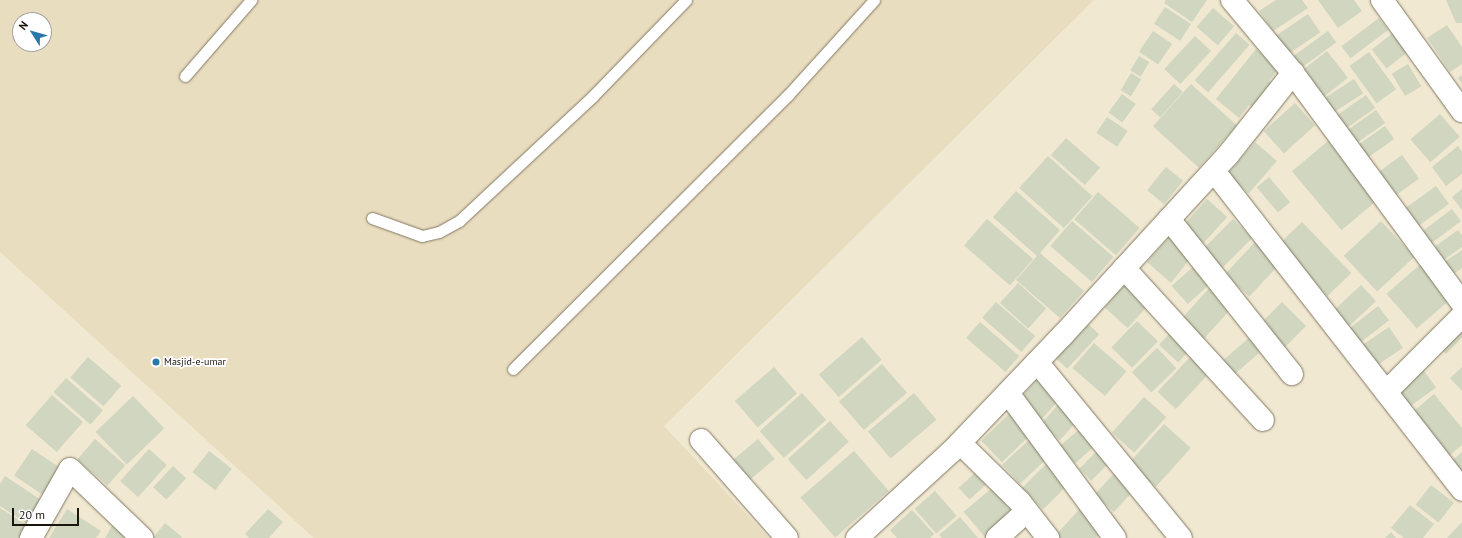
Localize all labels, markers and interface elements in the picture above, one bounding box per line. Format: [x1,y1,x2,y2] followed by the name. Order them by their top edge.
[12,12,52,52] north arrow
[15,18,31,32] text: N
[164,356,226,368] place label: Masjid-e-umar
[151,357,161,367] marker: Masjid-e-umar
[14,500,81,526] scale bar
[19,507,45,522] text: 20 m

